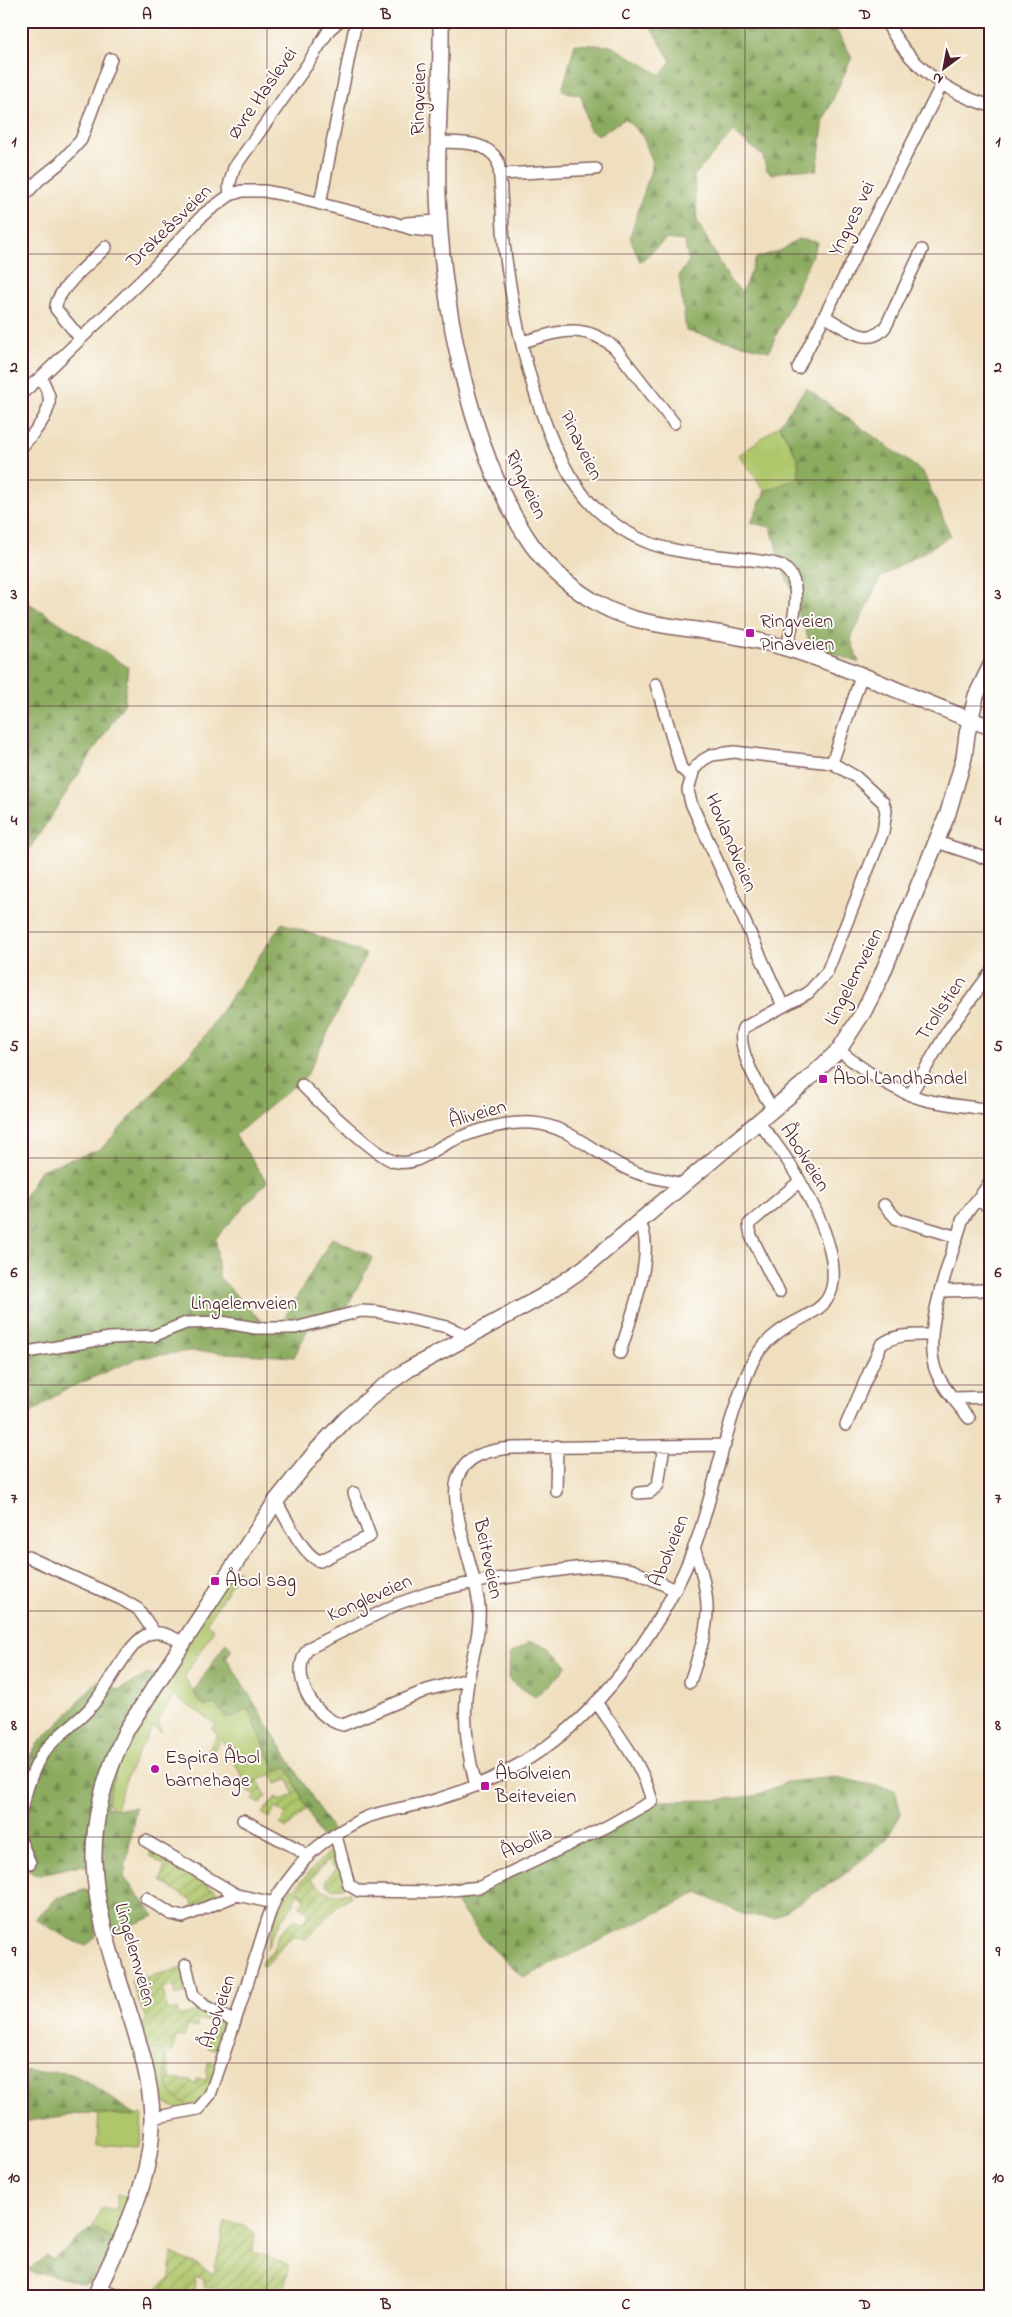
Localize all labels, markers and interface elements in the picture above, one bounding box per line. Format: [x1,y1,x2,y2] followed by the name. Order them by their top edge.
[142,3,152,27] text: A
[380,3,392,27] text: B
[622,3,631,27] text: C
[858,3,871,27] text: D
[220,42,306,146] street label: Øvre Haslevei
[920,42,970,92] north arrow
[404,62,437,136] street label: Ringveien
[928,66,947,89] text: N
[11,130,17,154] text: 1
[995,130,1001,154] text: 1
[822,176,885,262] street label: Yngves vei
[120,178,220,276] street label: Drakeåsveien
[9,356,18,380] text: 2
[993,356,1002,380] text: 2
[551,406,609,486] street label: Pinaveien
[495,446,554,525] street label: Ringveien
[10,583,18,607] text: 3
[994,583,1002,607] text: 3
[760,608,834,660] place label: Ringveien Pinaveien
[744,627,756,639] marker: Ringveien Pinaveien
[696,789,764,897] street label: Hovlandveien
[10,809,18,833] text: 4
[994,809,1002,833] text: 4
[818,923,893,1031] street label: Lingelemveien
[909,970,975,1048] street label: Trollstien
[9,1035,19,1059] text: 5
[993,1035,1003,1059] text: 5
[833,1065,967,1094] place label: Åbol Landhandel
[817,1073,829,1085] marker: Åbol Landhandel
[446,1093,510,1137] street label: Åliveien
[772,1118,836,1198] street label: Åbolveien
[9,1261,18,1285] text: 6
[993,1261,1002,1285] text: 6
[191,1290,297,1320] street label: Lingelemveien
[11,1487,18,1511] text: 7
[995,1487,1002,1511] text: 7
[642,1510,698,1592] street label: Åbolveien
[464,1515,510,1602] street label: Beiteveien
[225,1567,296,1597] place label: Åbol sag
[323,1567,418,1632] street label: Kongleveien
[209,1575,221,1587] marker: Åbol sag
[10,1714,17,1738] text: 8
[994,1714,1001,1738] text: 8
[165,1744,260,1797] place label: Espira Åbol barnehage
[494,1760,577,1812] place label: Åbolveien Beiteveien
[149,1763,161,1775] marker: Espira Åbol barnehage
[479,1780,491,1792] marker: Åbolveien Beiteveien
[496,1819,558,1869] street label: Åbollia
[104,1900,163,2011] street label: Lingelemveien
[11,1940,17,1964] text: 9
[995,1940,1001,1964] text: 9
[194,1971,245,2053] street label: Åbolveien
[8,2166,20,2190] text: 10
[992,2166,1004,2190] text: 10
[142,2293,152,2317] text: A
[380,2293,392,2317] text: B
[622,2293,631,2317] text: C
[858,2293,871,2317] text: D

